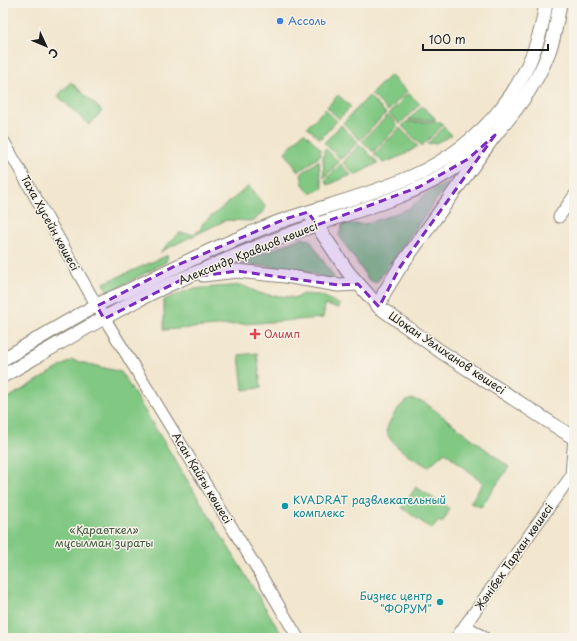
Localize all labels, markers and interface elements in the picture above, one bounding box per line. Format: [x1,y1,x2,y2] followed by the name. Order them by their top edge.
[288,12,326,29] place label: Ассоль
[275,16,285,26] marker: Ассоль
[26,26,66,66] north arrow
[423,26,548,52] scale bar
[429,30,466,48] text: 100 m
[45,44,63,62] text: С
[17,172,84,274] street label: Таха Хусейн көшесі
[176,217,320,288] street label: Александр Кравцов көшесі
[385,307,509,398] street label: Шоқан Уәлиханов көшесі
[264,325,300,342] place label: Олимп
[249,328,261,340] marker: Олимп
[168,429,237,527] street label: Асан Қайғы көшесі
[293,491,446,521] place label: KVADRAT развлекательный комплекс
[470,500,557,614] street label: Жәнібек Тархан көшесі
[280,501,290,511] marker: KVADRAT развлекательный комплекс
[55,521,153,551] park label: «Қараөткел» мұсылман зираты
[360,587,432,617] place label: Бизнес центр "ФОРУМ"
[435,597,445,607] marker: Бизнес центр "ФОРУМ"

